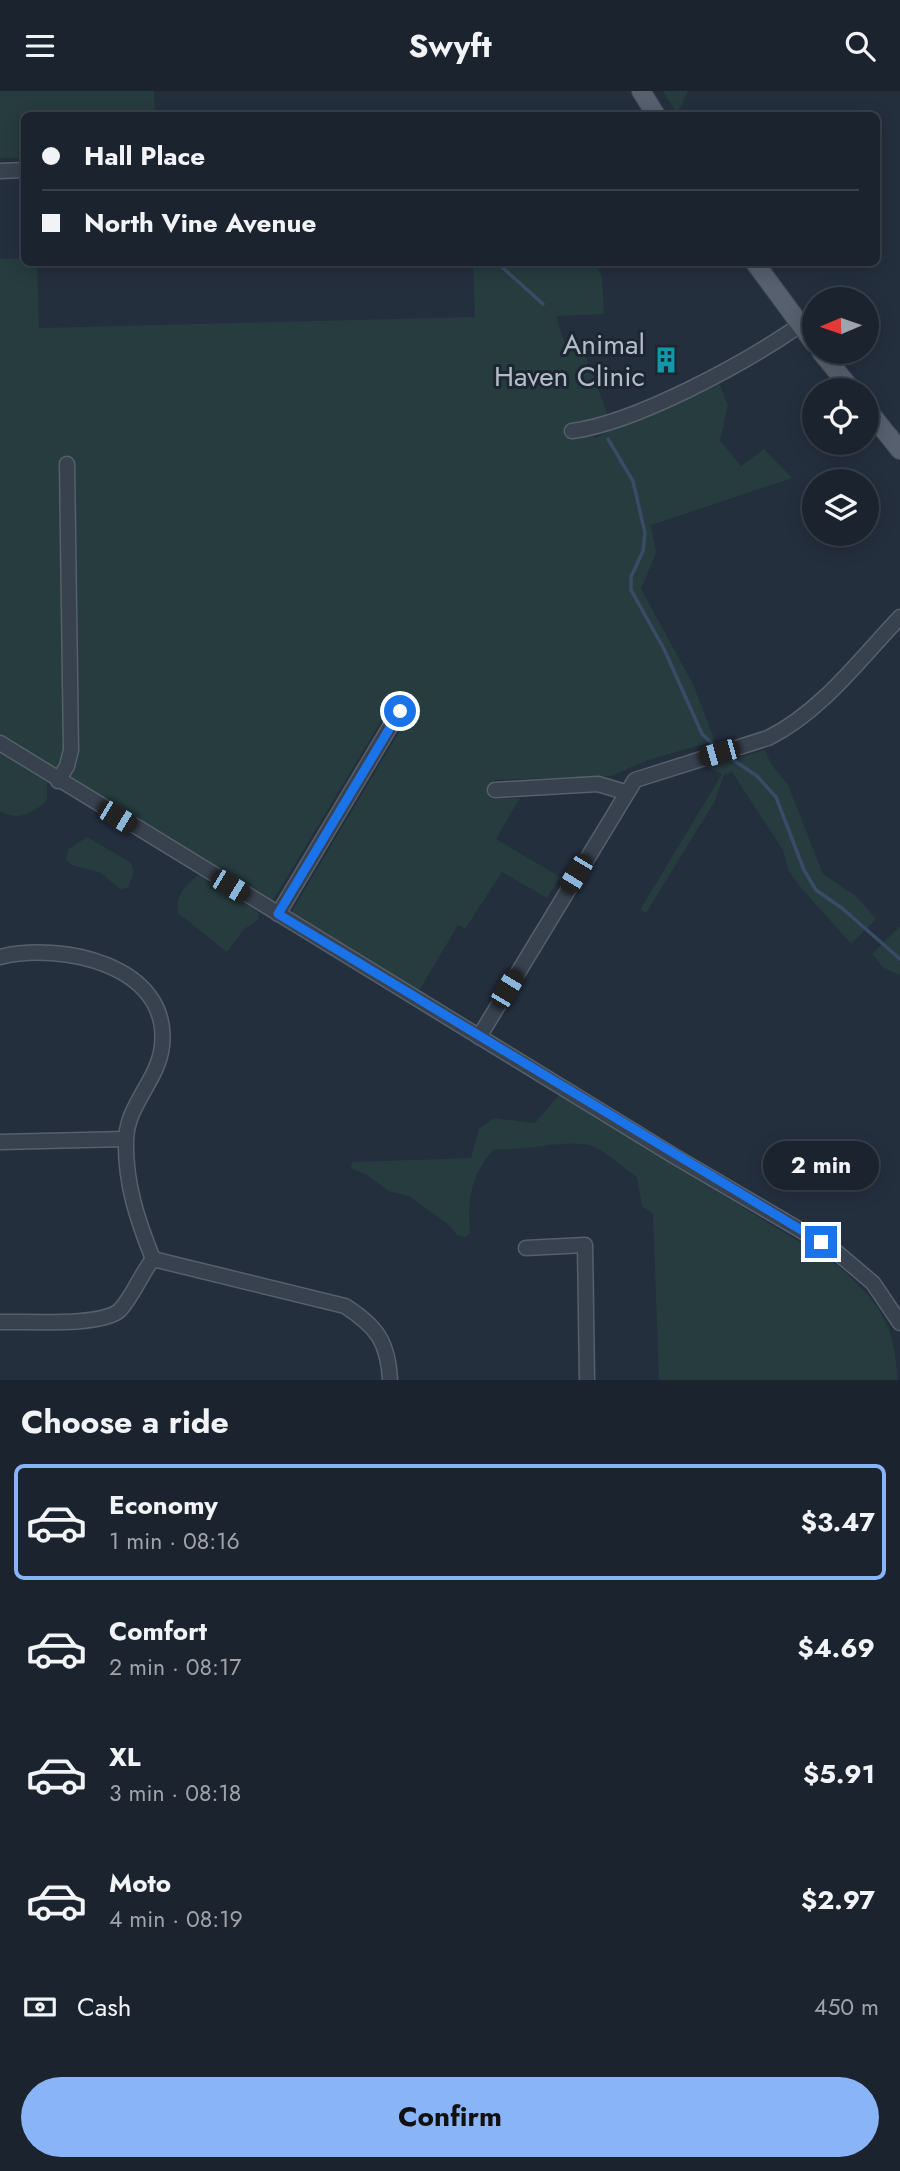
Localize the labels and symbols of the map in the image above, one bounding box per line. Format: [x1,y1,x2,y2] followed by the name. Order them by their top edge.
[802,287,878,364] north arrow
[494,324,645,397] place label: Animal Haven Clinic
[651,345,681,375] building icon: Animal Haven Clinic
[384,695,416,727] route start
[696,737,743,769] car
[94,797,141,837] car
[557,851,596,897] car
[207,866,254,906] car
[488,966,527,1012] car
[763,1141,879,1189] callout: 2 min
[805,1226,837,1258] route end

